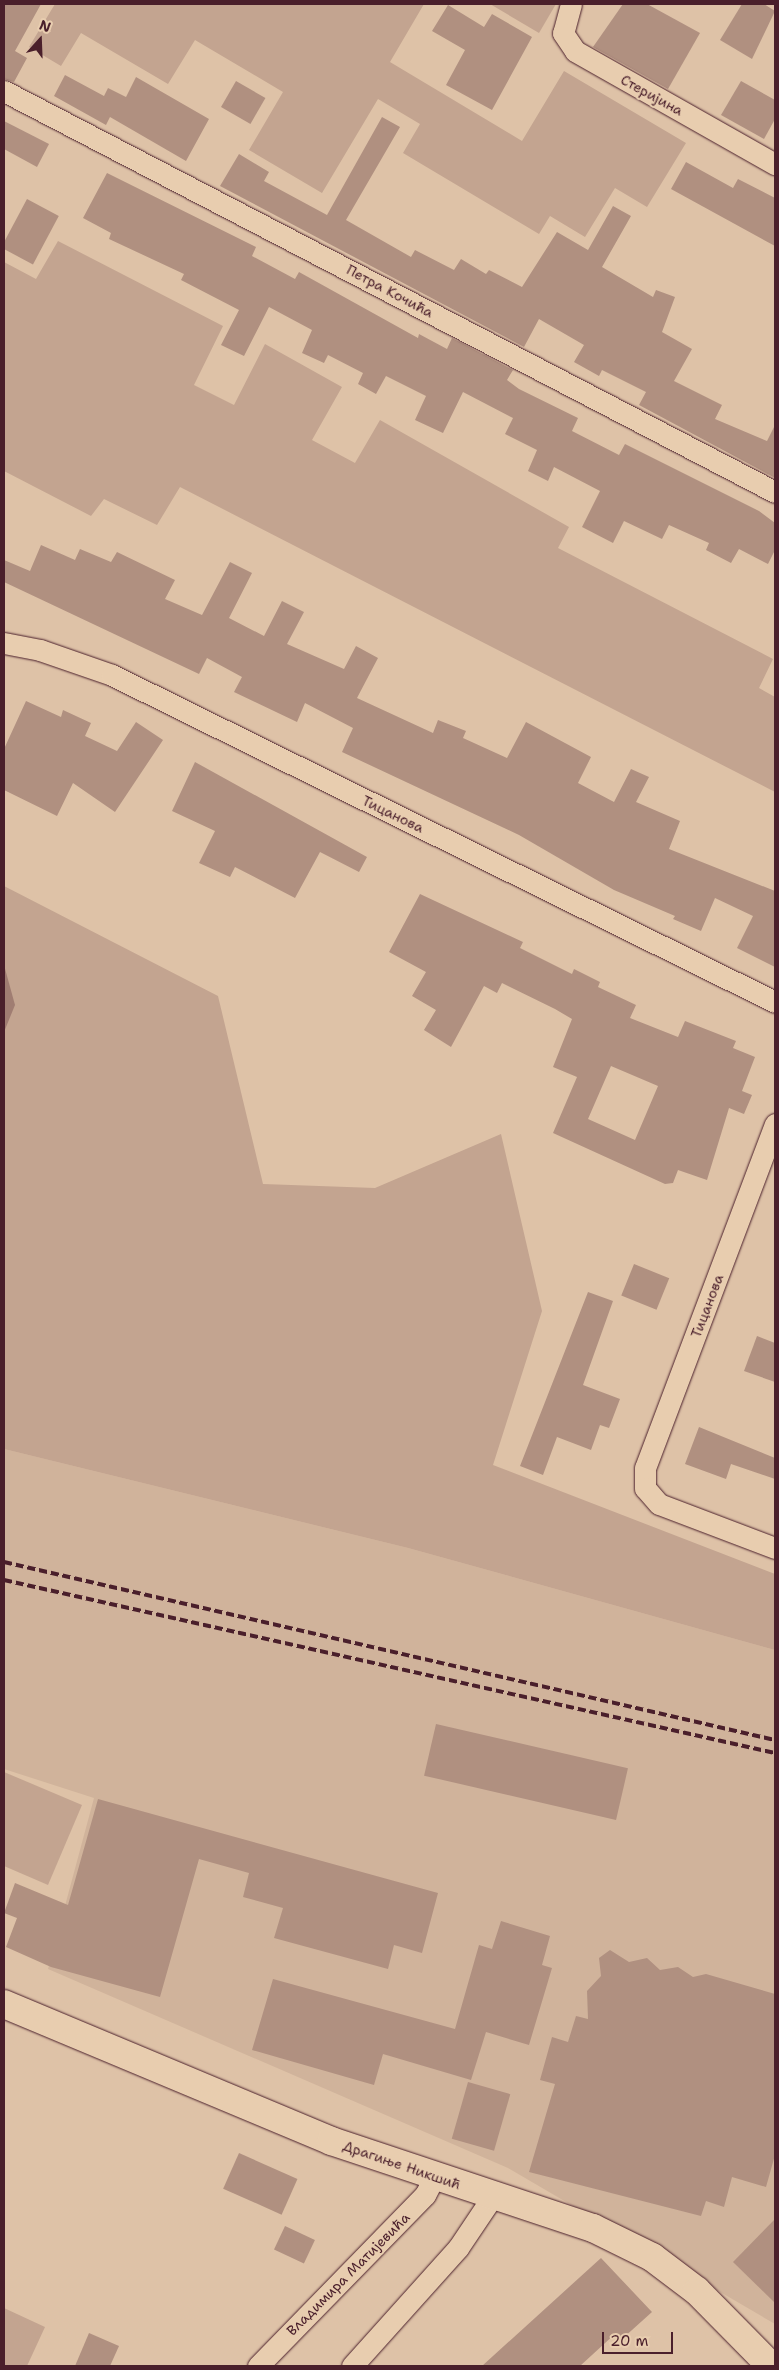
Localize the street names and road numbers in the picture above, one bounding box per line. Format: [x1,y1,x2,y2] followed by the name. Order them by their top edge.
[618,71,686,119] street label: Стеријина
[344,261,436,321] street label: Петра Кочића
[359,792,427,836] street label: Тицанова
[687,1272,727,1340] street label: Тицанова
[341,2137,463,2193] street label: Драгиње Никшић
[283,2209,413,2339] street label: Владимира Матијевића

